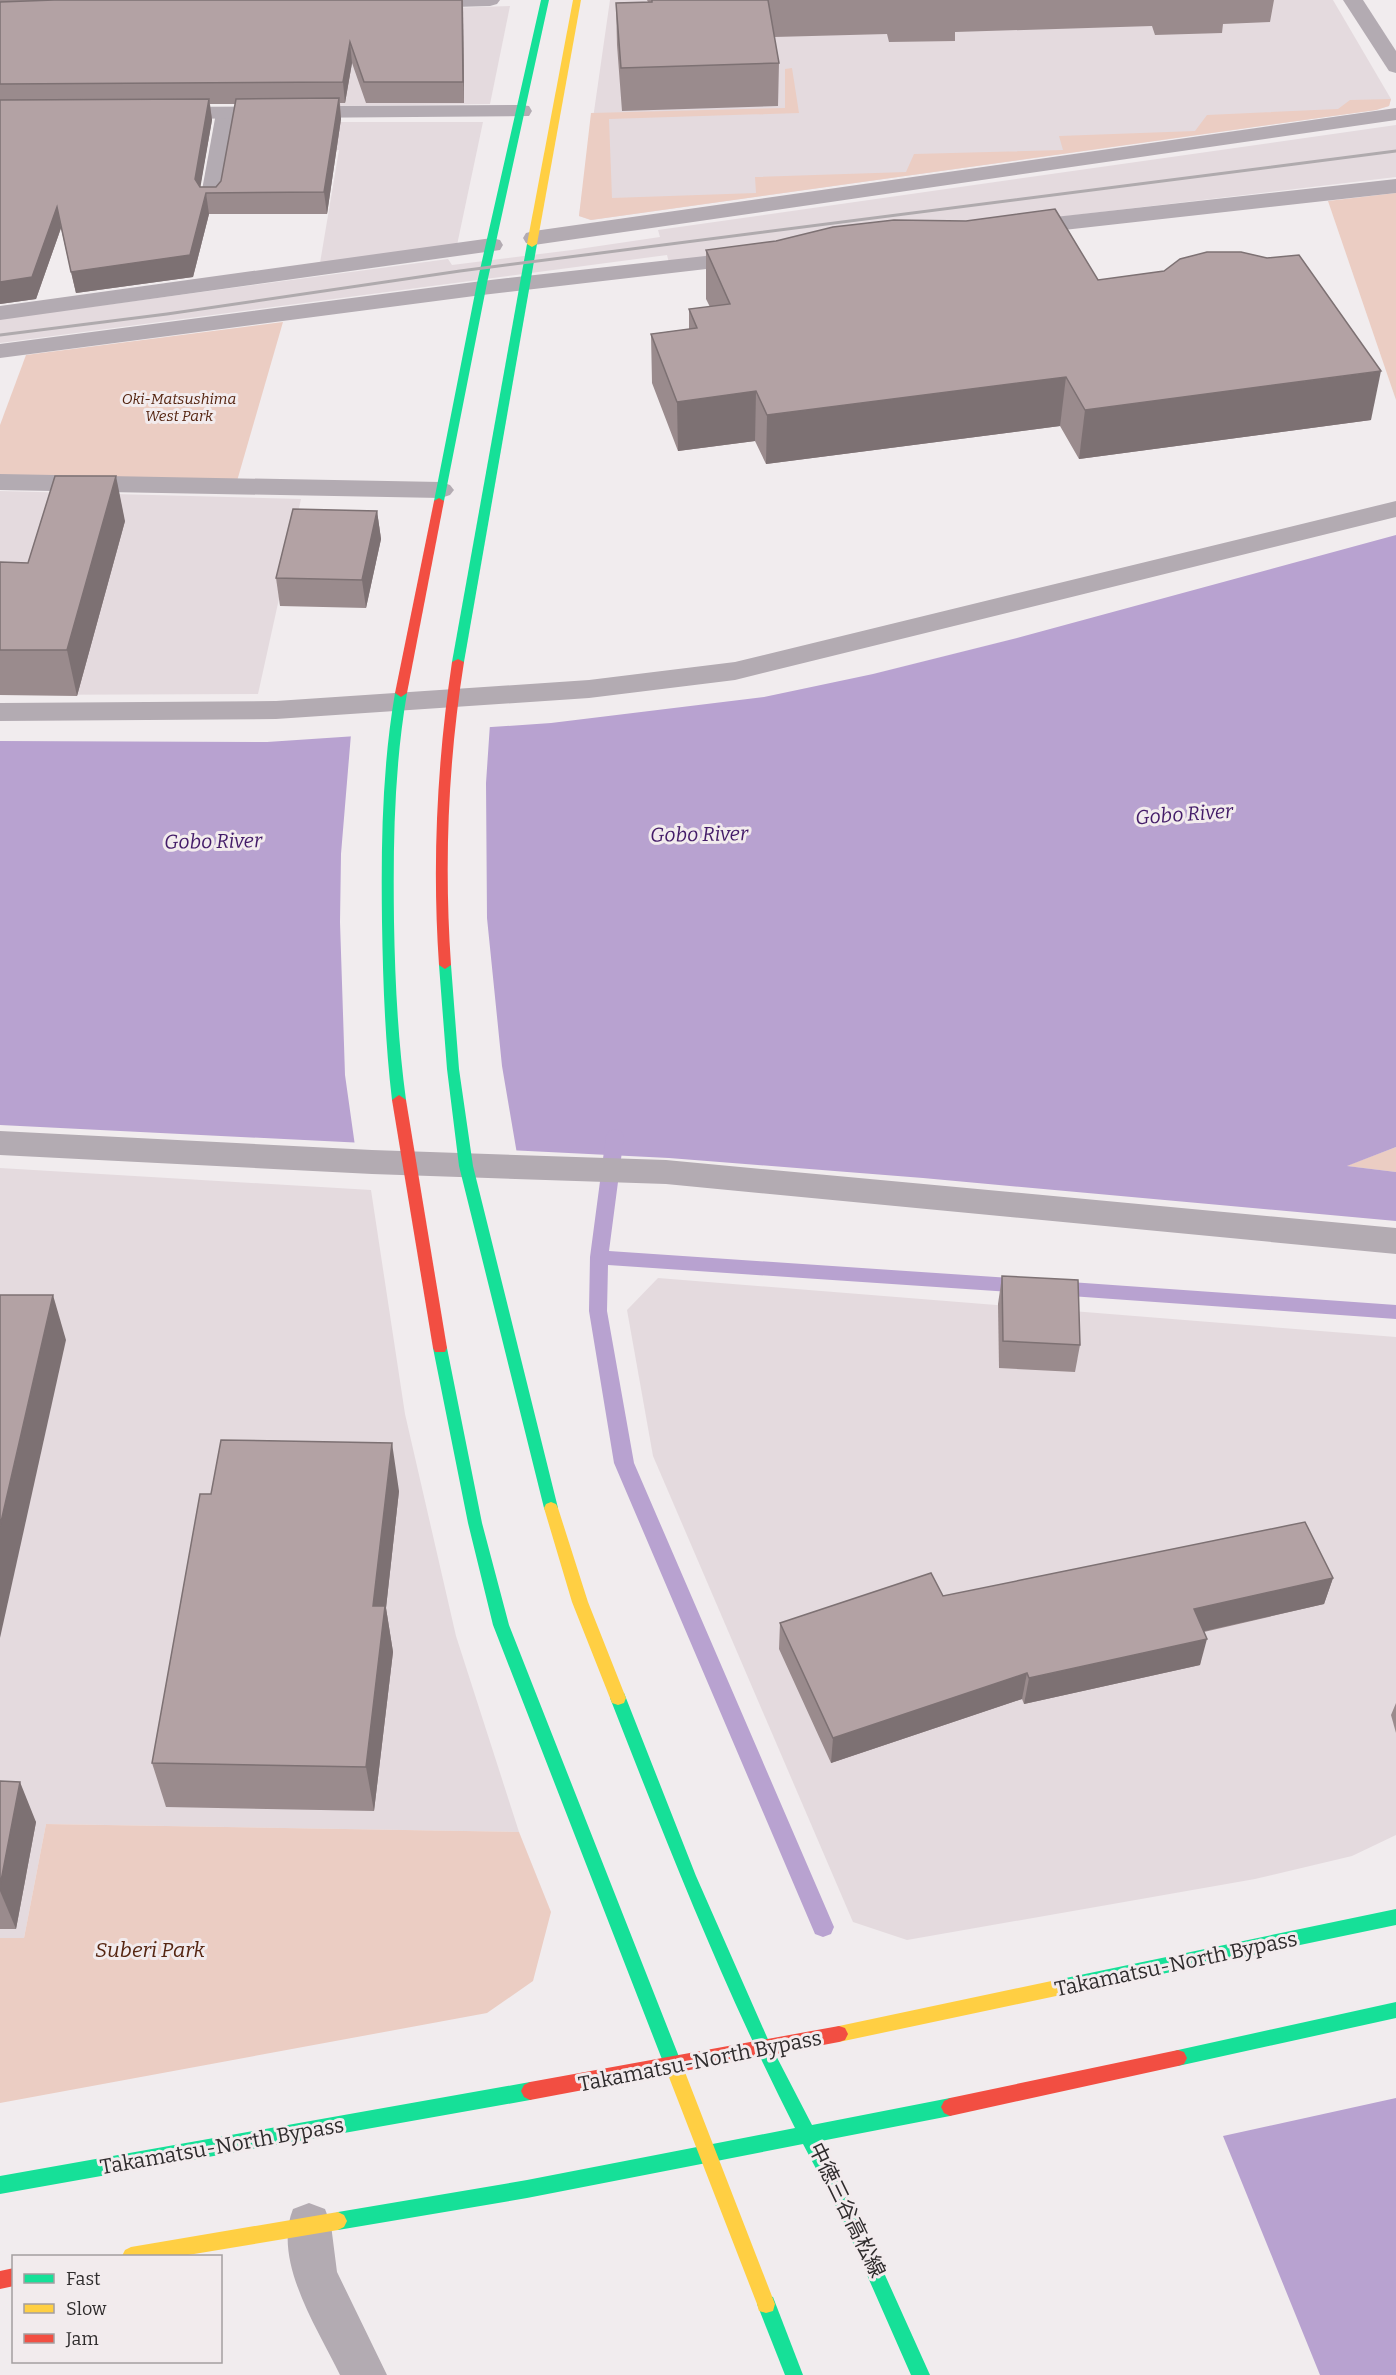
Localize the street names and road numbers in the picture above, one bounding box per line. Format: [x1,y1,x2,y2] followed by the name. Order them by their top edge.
[1052,1926,1300,2002] street label: Takamatsu-North Bypass
[576,2025,824,2097] street label: Takamatsu-North Bypass
[98,2112,346,2180] street label: Takamatsu-North Bypass
[803,2138,891,2282] street label: 中徳三谷高松線

